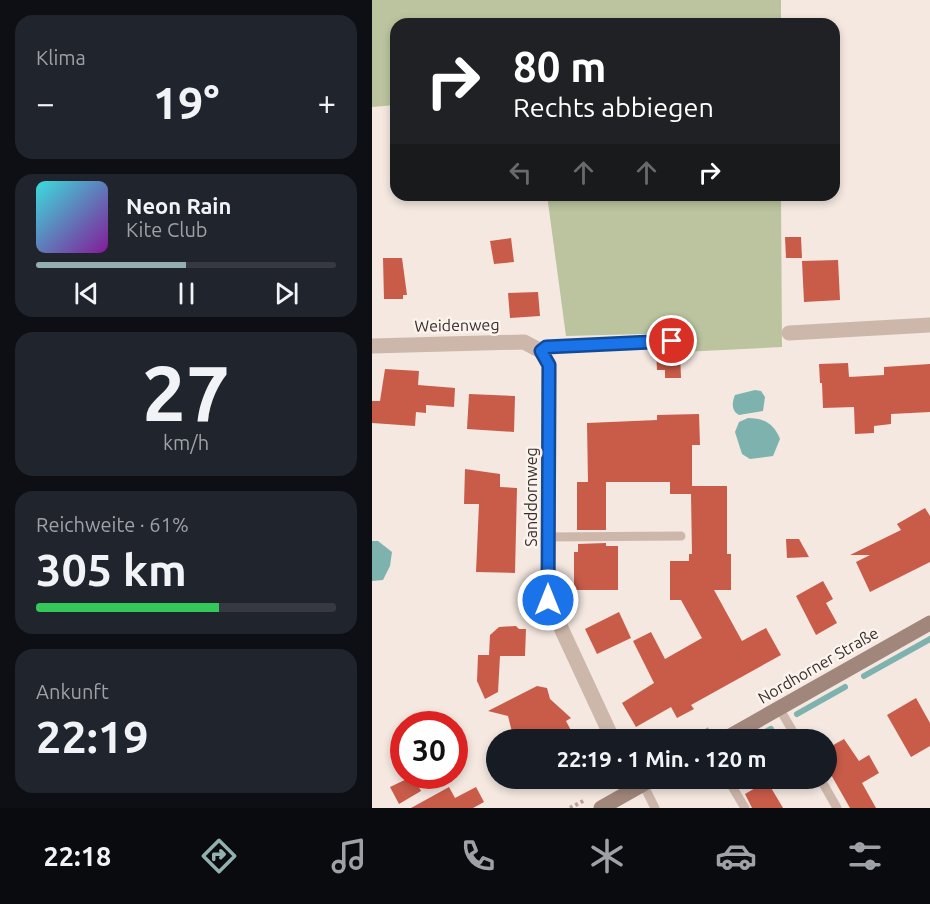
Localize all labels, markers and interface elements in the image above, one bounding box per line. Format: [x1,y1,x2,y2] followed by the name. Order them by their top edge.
[414,42,492,120] icon: right
[513,43,607,90] text: 80 m
[36,46,86,69] text: Klima
[153,77,219,128] text: 19°
[36,84,55,121] text: −
[317,84,336,121] text: +
[513,92,714,122] text: Rechts abbiegen
[504,156,537,189] icon: left
[567,156,600,189] icon: ahead
[630,156,663,189] icon: ahead
[693,156,726,189] icon: right
[126,193,231,218] text: Neon Rain
[126,218,208,241] text: Kite Club
[70,277,103,310] icon: previous
[170,277,203,310] icon: pause
[270,277,303,310] icon: next
[414,315,500,335] street label: Weidenweg
[646,315,697,366] pin
[655,324,688,357] icon: arrive
[142,348,230,436] text: 27
[163,431,209,454] text: km/h
[522,447,540,547] street label: Sanddornweg
[36,513,189,536] text: Reichweite · 61%
[36,544,187,595] text: 305 km
[516,568,580,632] position arrow
[755,623,881,707] street label: Nordhorner Straße
[36,680,109,703] text: Ankunft
[36,711,149,762] text: 22:19
[390,711,468,789] speed limit sign: 30
[557,746,766,771] text: 22:19 · 1 Min. · 120 m
[198,835,240,877] icon: directions
[328,835,370,877] icon: music
[457,835,499,877] icon: phone
[586,835,628,877] icon: climate
[715,835,757,877] icon: car
[844,835,886,877] icon: filters
[44,841,111,871] text: 22:18

